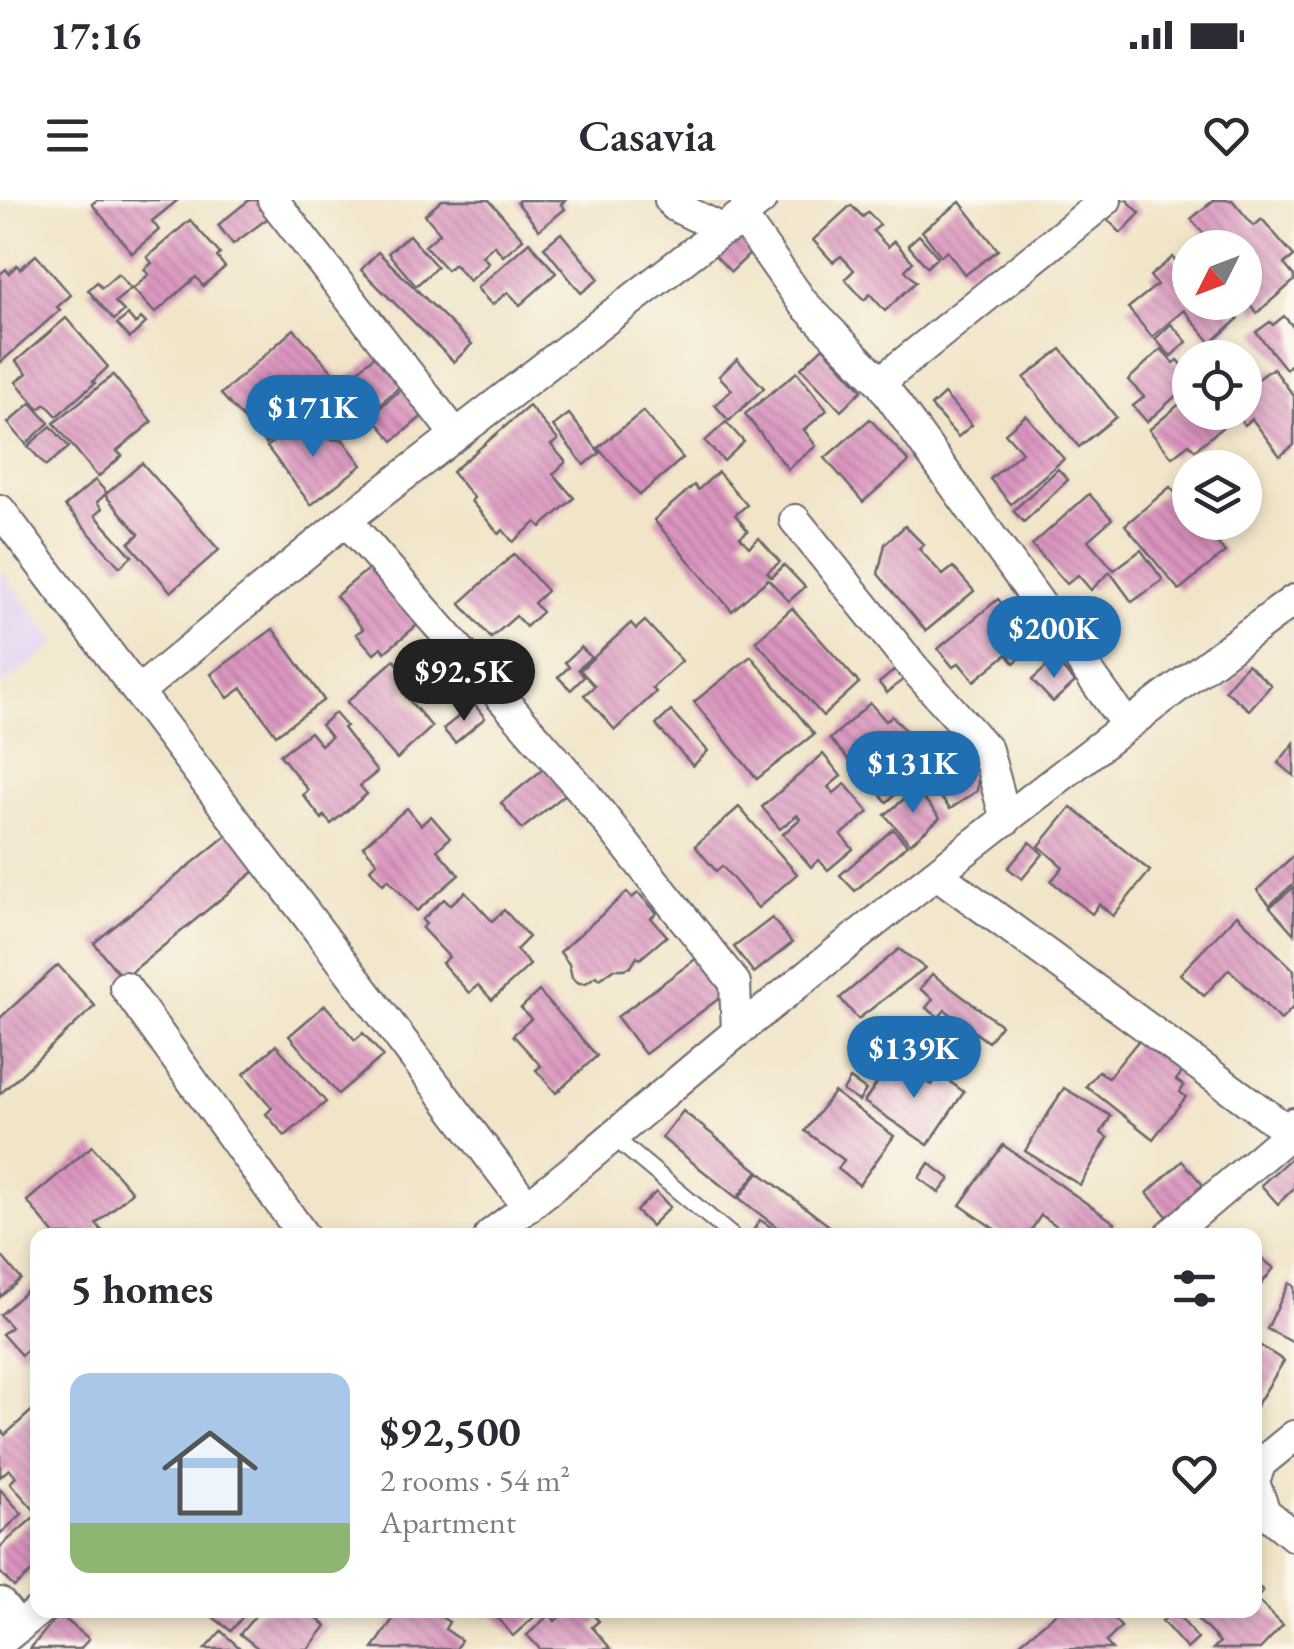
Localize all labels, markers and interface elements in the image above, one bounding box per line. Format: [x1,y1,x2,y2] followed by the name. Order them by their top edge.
[50,11,141,60] text: 17:16
[578,106,716,164] text: Casavia
[40,108,95,163] icon: menu
[1199,108,1254,163] icon: heart
[1172,230,1262,320] north arrow
[1172,230,1262,540] map controls
[1172,340,1262,430] button: locate
[243,375,383,460] pin: $171K
[268,386,358,428] text: $171K
[1172,450,1262,540] button: layers
[984,596,1124,681] pin: $200K
[1009,607,1099,649] text: $200K
[383,639,545,724] pin: $92.5K
[415,650,513,692] text: $92.5K
[843,731,983,816] pin: $131K
[868,742,958,784] text: $131K
[844,1016,984,1101] pin: $139K
[869,1027,959,1069] text: $139K
[70,1261,213,1316] text: 5 homes
[1167,1261,1222,1316] icon: filters
[380,1404,521,1459] text: $92,500
[150,1413,270,1533] icon: home
[1167,1446,1222,1501] icon: heart
[380,1459,570,1501] text: 2 rooms · 54 m²
[380,1501,516,1543] text: Apartment

